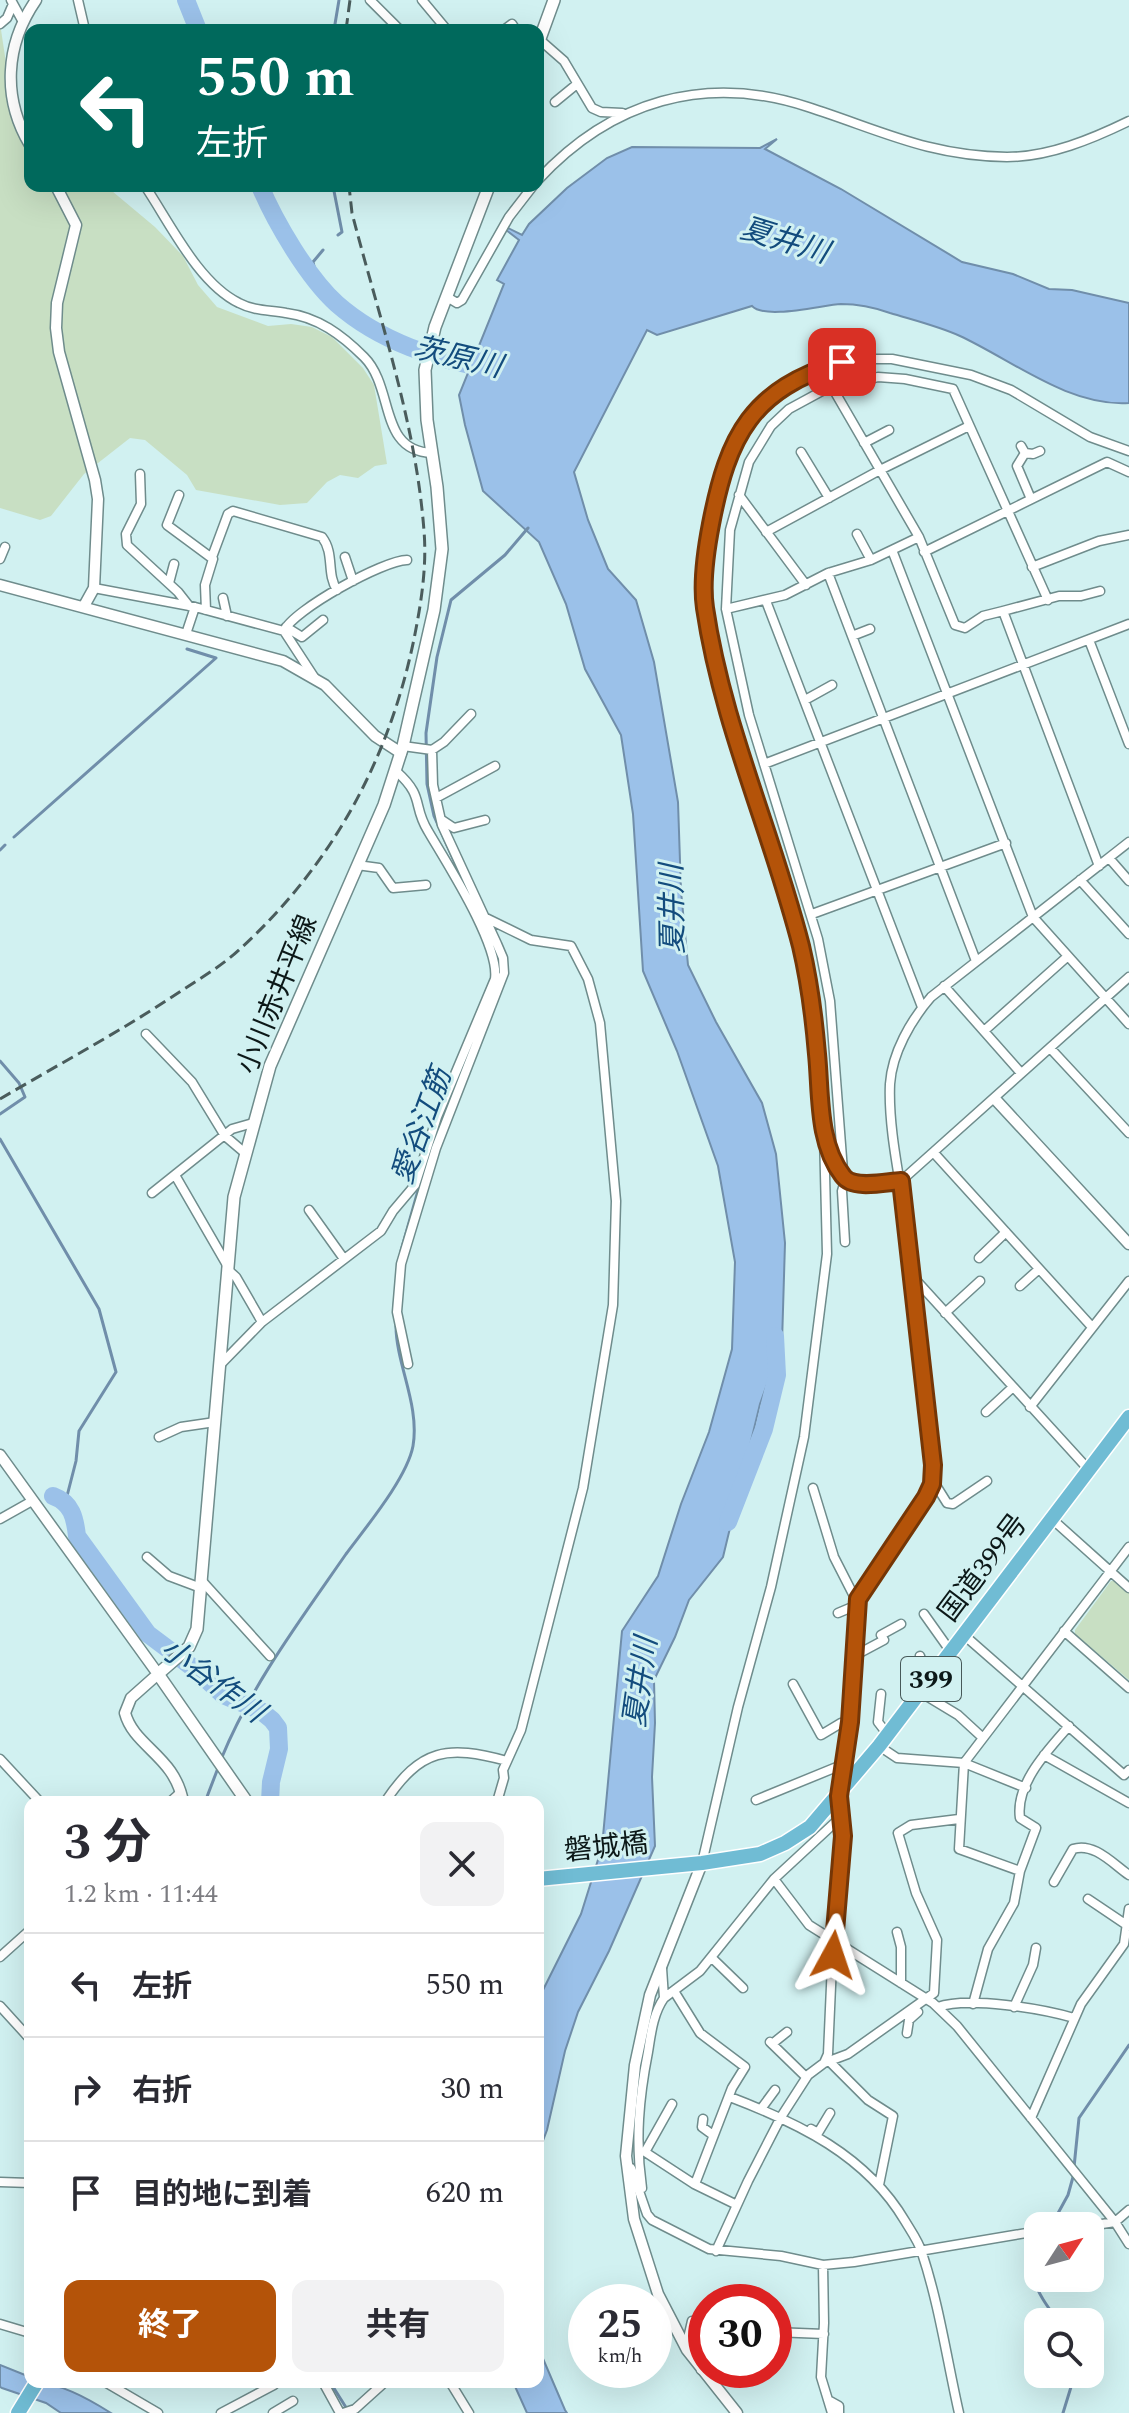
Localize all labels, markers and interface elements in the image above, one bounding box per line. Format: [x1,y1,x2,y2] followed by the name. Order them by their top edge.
[196,36,355,121] text: 550 m
[64,56,168,160] icon: left
[196,117,268,172] text: 左折
[735,206,837,277] water label: 夏井川
[409,325,510,391] water label: 茨原川
[808,328,876,396] pin
[820,340,864,384] icon: arrive
[649,861,697,954] water label: 夏井川
[226,909,329,1081] street label: 小川赤井平線
[380,1058,465,1191] water label: 愛谷江筋
[928,1505,1038,1631] street label: 国道399号
[150,1627,277,1736] water label: 小谷作川
[612,1631,670,1730] water label: 夏井川
[901,1657,961,1701] road number: 399
[64,1807,151,1880] text: 3 分
[420,1822,504,1906] button: close
[562,1822,650,1873] street label: 磐城橋
[64,1874,218,1914] text: 1.2 km · 11:44
[791,1913,875,1997] position arrow
[426,1962,504,2008] text: 550 m
[64,1963,108,2007] icon: left
[132,1964,192,2010] text: 左折
[441,2066,504,2112] text: 30 m
[64,2067,108,2111] icon: right
[132,2068,192,2114] text: 右折
[426,2170,504,2216] text: 620 m
[64,2171,108,2215] icon: arrive
[132,2172,312,2218] text: 目的地に到着
[1024,2212,1104,2292] north arrow
[1024,2212,1104,2388] map controls
[64,2280,276,2372] button: 終了
[292,2280,504,2372] button: 共有
[688,2284,792,2388] speed limit sign: 30
[598,2295,642,2356] text: 25
[1024,2308,1104,2388] button: search
[598,2341,643,2371] text: km/h

